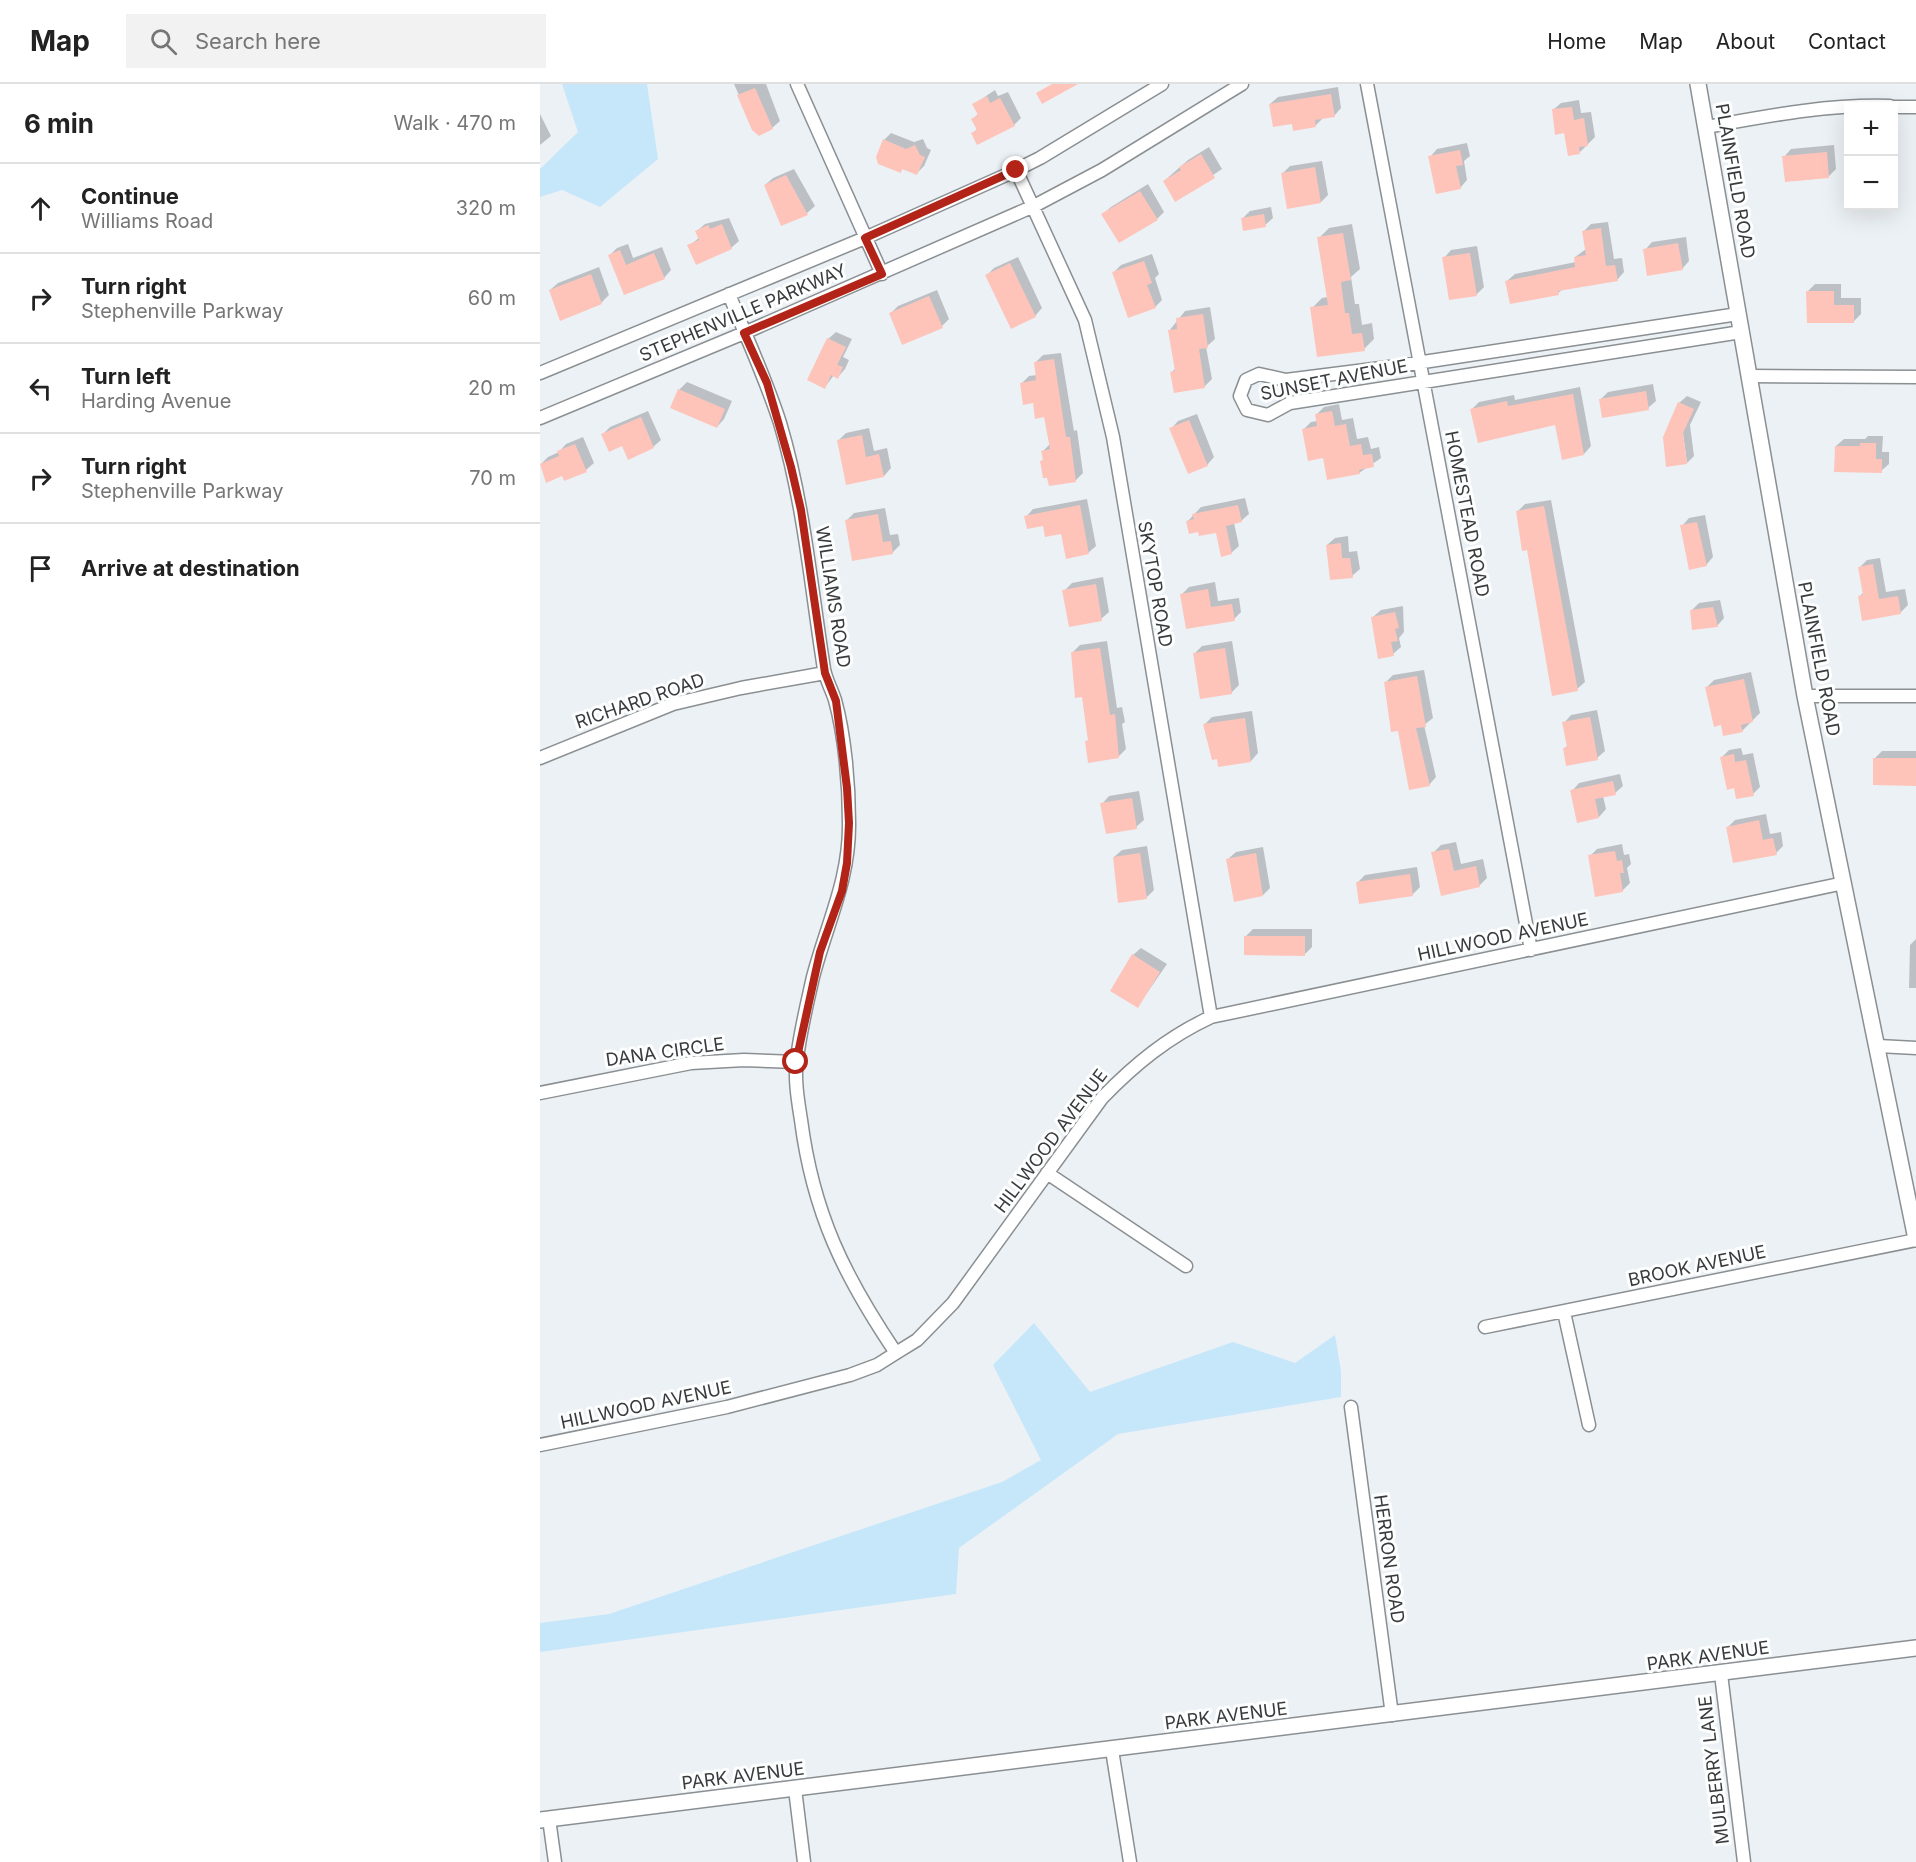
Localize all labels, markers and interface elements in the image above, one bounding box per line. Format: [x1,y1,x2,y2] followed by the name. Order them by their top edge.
[126,14,546,68] search box
[30,24,90,58] text: Map
[147,25,180,58] icon: search
[195,28,321,54] text: Search here
[1547,29,1606,54] text: Home
[1639,29,1683,54] text: Map
[1716,29,1775,54] text: About
[1808,29,1886,54] text: Contact
[1712,102,1759,260] street label: PLAINFIELD ROAD
[1844,102,1898,210] map controls
[1844,102,1898,156] button: +
[24,108,94,139] text: 6 min
[394,111,516,135] text: Walk · 470 m
[1002,156,1028,182] route end
[1844,156,1898,210] button: −
[81,183,179,209] text: Continue
[24,192,57,225] icon: ahead
[456,196,516,220] text: 320 m
[81,209,213,233] text: Williams Road
[636,259,850,366] street label: STEPHENVILLE PARKWAY
[81,273,187,299] text: Turn right
[24,282,57,315] icon: right
[468,286,516,310] text: 60 m
[81,299,284,323] text: Stephenville Parkway
[1258,355,1409,404] street label: SUNSET AVENUE
[81,363,171,389] text: Turn left
[24,372,57,405] icon: left
[468,376,516,400] text: 20 m
[81,389,231,413] text: Harding Avenue
[1441,429,1494,599] street label: HOMESTEAD ROAD
[81,453,187,479] text: Turn right
[24,462,57,495] icon: right
[469,466,516,490] text: 70 m
[81,479,284,503] text: Stephenville Parkway
[1134,519,1177,649] street label: SKYTOP ROAD
[812,525,855,669] street label: WILLIAMS ROAD
[24,552,57,585] icon: arrive
[81,555,300,581] text: Arrive at destination
[1794,580,1845,738] street label: PLAINFIELD ROAD
[573,669,707,732] street label: RICHARD ROAD
[1416,908,1590,965] street label: HILLWOOD AVENUE
[604,1033,726,1070] street label: DANA CIRCLE
[782,1048,808,1074] route start
[990,1065,1111,1217] street label: HILLWOOD AVENUE
[1626,1241,1768,1290] street label: BROOK AVENUE
[559,1376,733,1433] street label: HILLWOOD AVENUE
[1370,1493,1409,1625] street label: HERRON ROAD
[1645,1637,1771,1674] street label: PARK AVENUE
[1694,1695,1733,1846] street label: MULBERRY LANE
[1163,1698,1289,1733] street label: PARK AVENUE
[680,1758,806,1793] street label: PARK AVENUE

